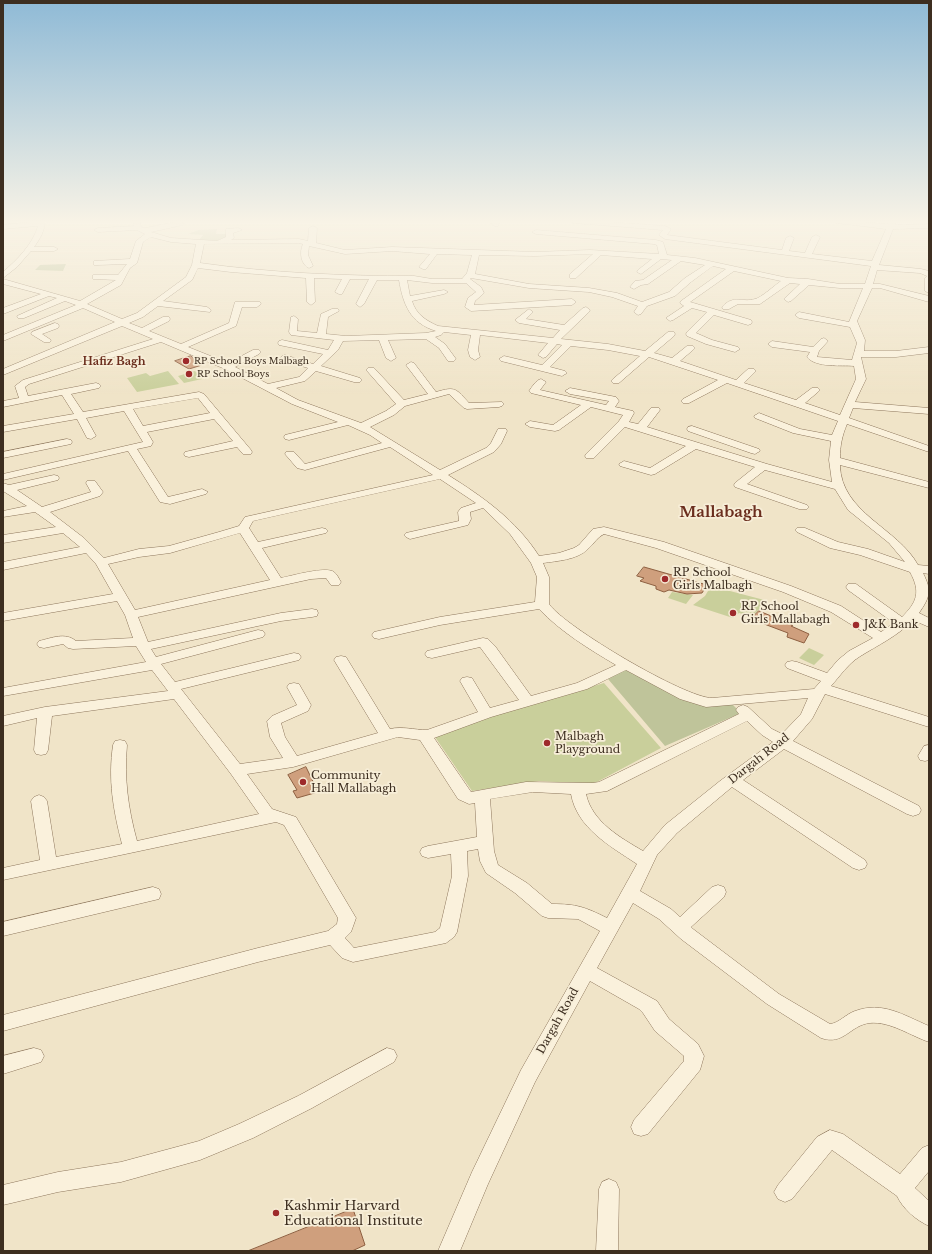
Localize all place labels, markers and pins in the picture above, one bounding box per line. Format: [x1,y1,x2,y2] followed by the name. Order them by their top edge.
[181,356,191,366] marker: RP School Boys Malbagh
[194,356,309,366] place label: RP School Boys Malbagh
[184,369,194,379] marker: RP School Boys
[197,369,269,379] place label: RP School Boys
[673,566,752,592] place label: RP School Girls Malbagh
[660,574,670,584] marker: RP School Girls Malbagh
[741,600,830,626] place label: RP School Girls Mallabagh
[728,608,738,618] marker: RP School Girls Mallabagh
[864,618,919,632] place label: J&K Bank
[851,620,861,630] marker: J&K Bank
[555,730,620,756] place label: Malbagh Playground
[542,738,552,748] marker: Malbagh Playground
[311,769,396,795] place label: Community Hall Mallabagh
[298,777,308,787] marker: Community Hall Mallabagh
[284,1198,423,1229] place label: Kashmir Harvard Educational Institute
[271,1208,281,1218] marker: Kashmir Harvard Educational Institute

